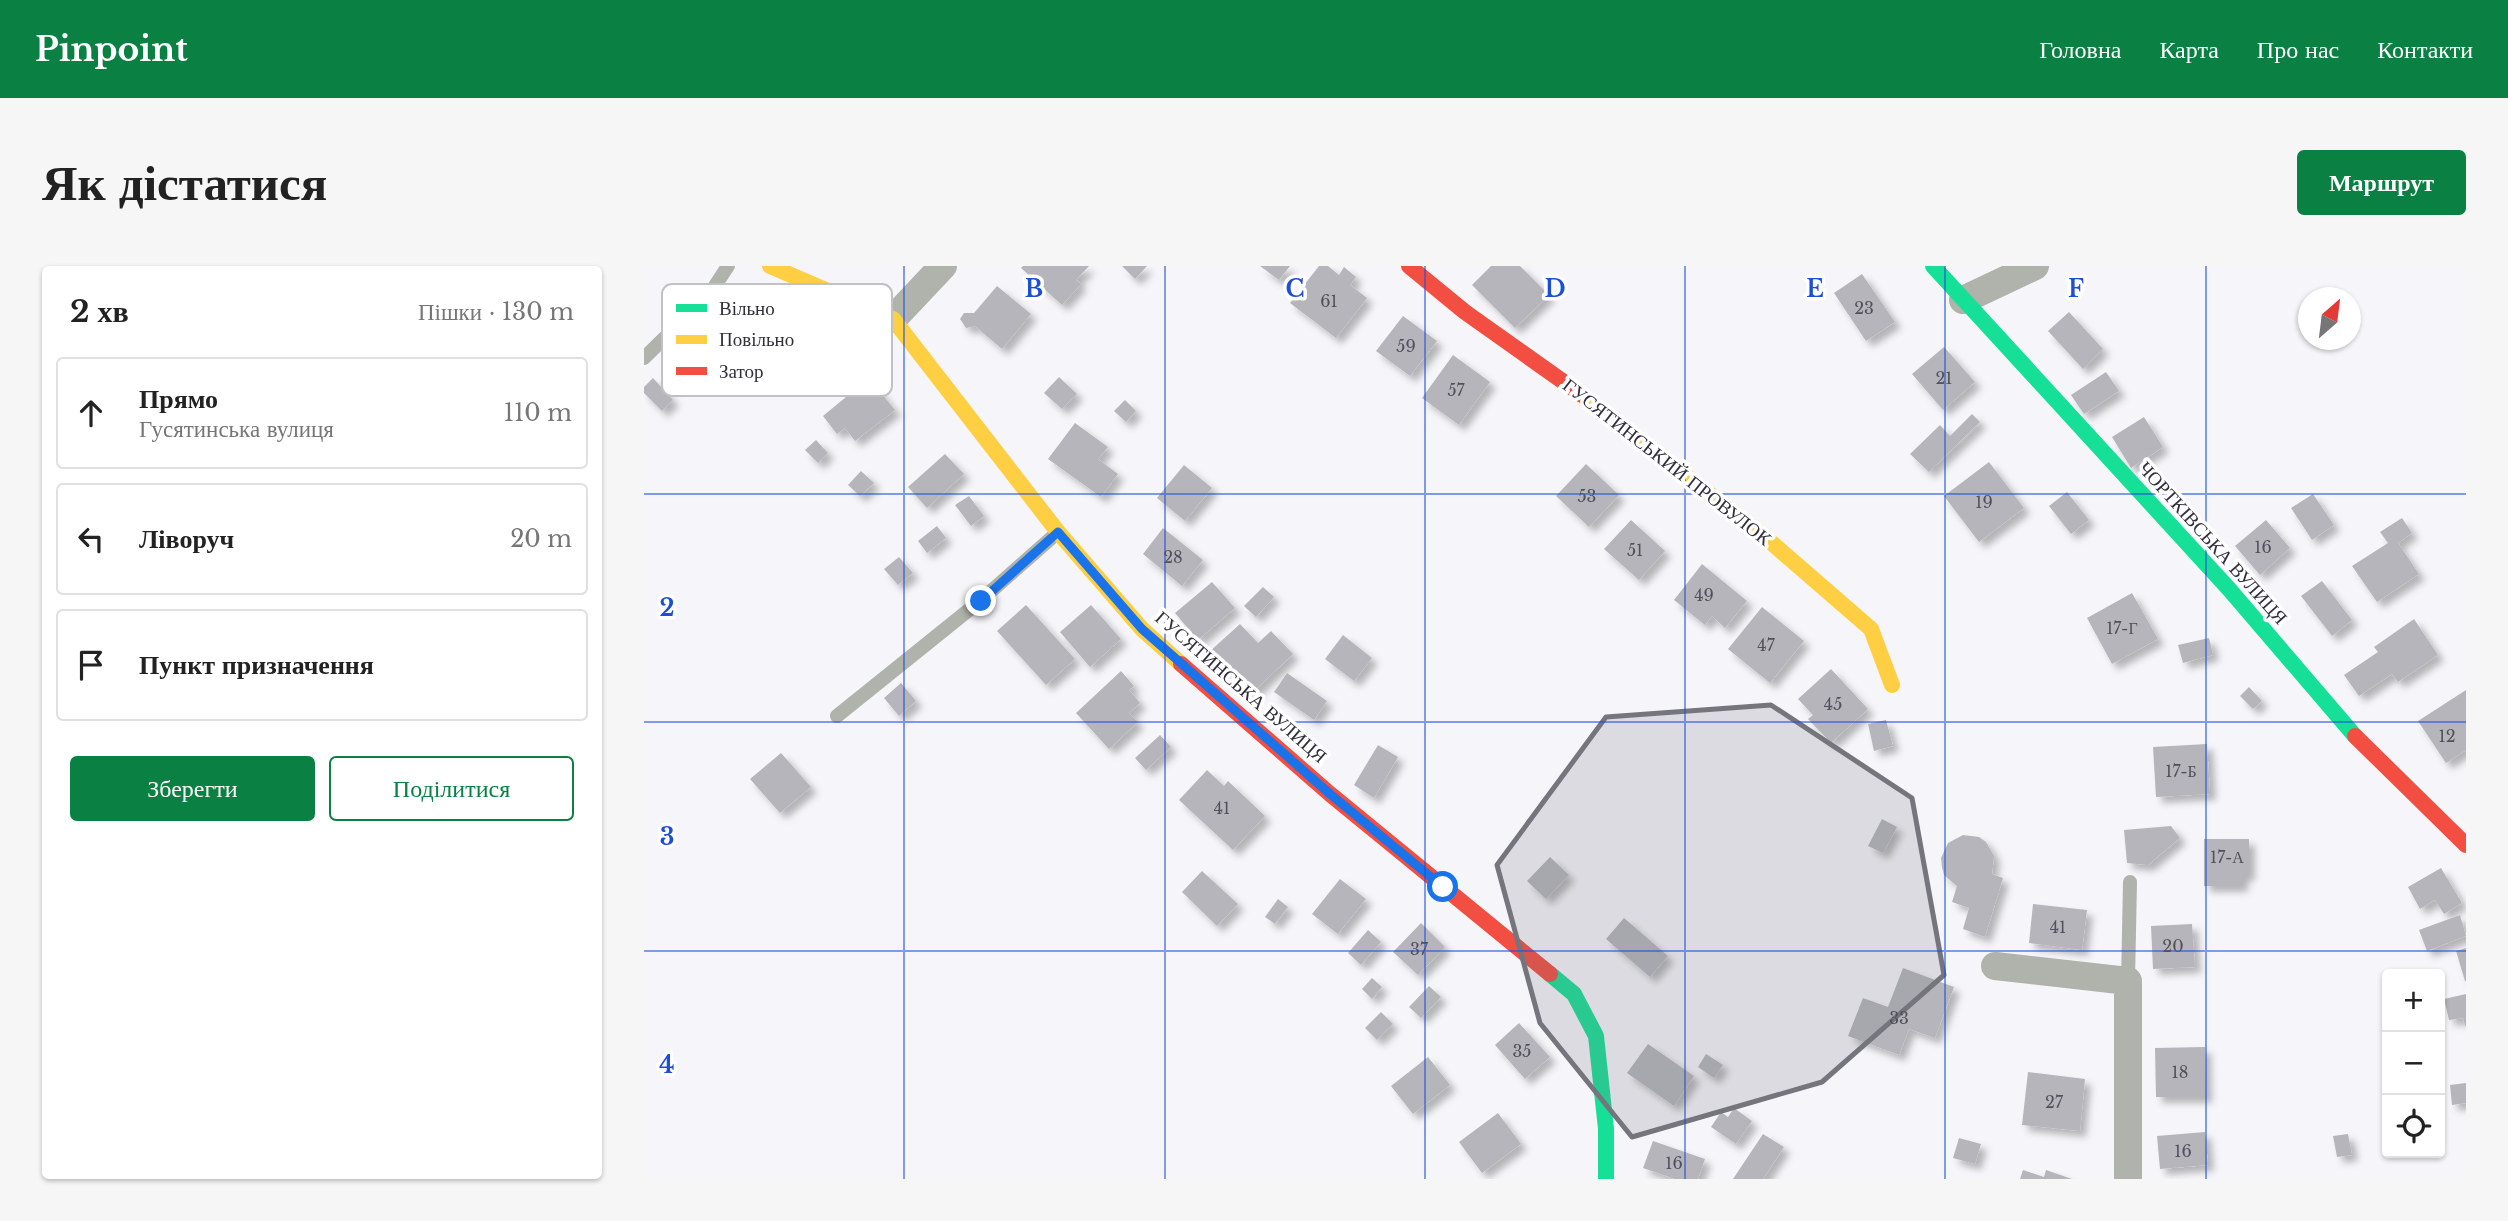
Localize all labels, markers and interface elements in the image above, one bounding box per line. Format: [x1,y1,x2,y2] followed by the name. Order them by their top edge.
[35,29,188,70] text: Pinpoint
[2039,35,2121,64] text: Головна
[2159,35,2219,64] text: Карта
[2257,35,2339,64] text: Про нас
[2377,35,2473,64] text: Контакти
[2297,150,2466,215] button: Маршрут
[42,152,327,213] text: Як дістатися
[1025,275,1043,303] text: B
[1286,275,1304,303] text: C
[1544,275,1566,303] text: D
[1806,275,1824,303] text: E
[2068,275,2084,303] text: F
[662,284,892,396] legend
[2298,287,2361,350] north arrow
[1320,291,1338,311] house number: 61
[70,293,129,330] text: 2 хв
[719,297,775,320] text: Вільно
[418,298,574,326] text: Пішки · 130 m
[1854,298,1874,318] house number: 23
[719,328,794,351] text: Повільно
[1396,336,1416,356] house number: 59
[719,360,764,383] text: Затор
[1936,368,1953,388] house number: 21
[1558,374,1776,551] street label: ГУСЯТИНСЬКИЙ ПРОВУЛОК
[1447,380,1466,400] house number: 57
[139,383,218,415] text: Прямо
[72,394,110,432] icon: ahead
[504,399,572,427] text: 110 m
[139,415,334,443] text: Гусятинська вулиця
[2134,457,2292,629] street label: ЧОРТКІВСЬКА ВУЛИЦЯ
[1578,486,1596,506] house number: 53
[1975,492,1993,512] house number: 19
[72,520,110,558] icon: left
[139,523,234,555] text: Ліворуч
[510,525,572,553] text: 20 m
[2254,537,2272,557] house number: 16
[1627,540,1643,560] house number: 51
[1163,547,1183,567] house number: 28
[965,585,996,616] route end
[1694,585,1714,605] house number: 49
[660,594,674,622] text: 2
[1151,606,1332,768] street label: ГУСЯТИНСЬКА ВУЛИЦЯ
[2106,618,2138,638] house number: 17-Г
[1757,635,1776,655] house number: 47
[72,646,110,684] icon: arrive
[139,649,374,681] text: Пункт призначення
[1824,694,1842,714] house number: 45
[2439,726,2456,746] house number: 12
[70,756,315,821] button: Зберегти
[329,756,574,821] button: Поділитися
[2165,761,2197,781] house number: 17-Б
[1214,798,1230,818] house number: 41
[660,823,674,851] text: 3
[2210,847,2244,867] house number: 17-А
[1427,871,1458,902] route start
[2050,917,2066,937] house number: 41
[2162,936,2184,956] house number: 20
[1410,939,1429,959] house number: 37
[2382,969,2445,1158] map controls
[2382,969,2445,1032] button: +
[1889,1008,1909,1028] house number: 33
[2382,1032,2445,1095] button: −
[1513,1041,1531,1061] house number: 35
[659,1051,675,1079] text: 4
[2172,1062,2188,1082] house number: 18
[2045,1092,2064,1112] house number: 27
[2382,1095,2445,1158] button: locate
[2174,1141,2192,1161] house number: 16
[1665,1153,1683,1173] house number: 16

